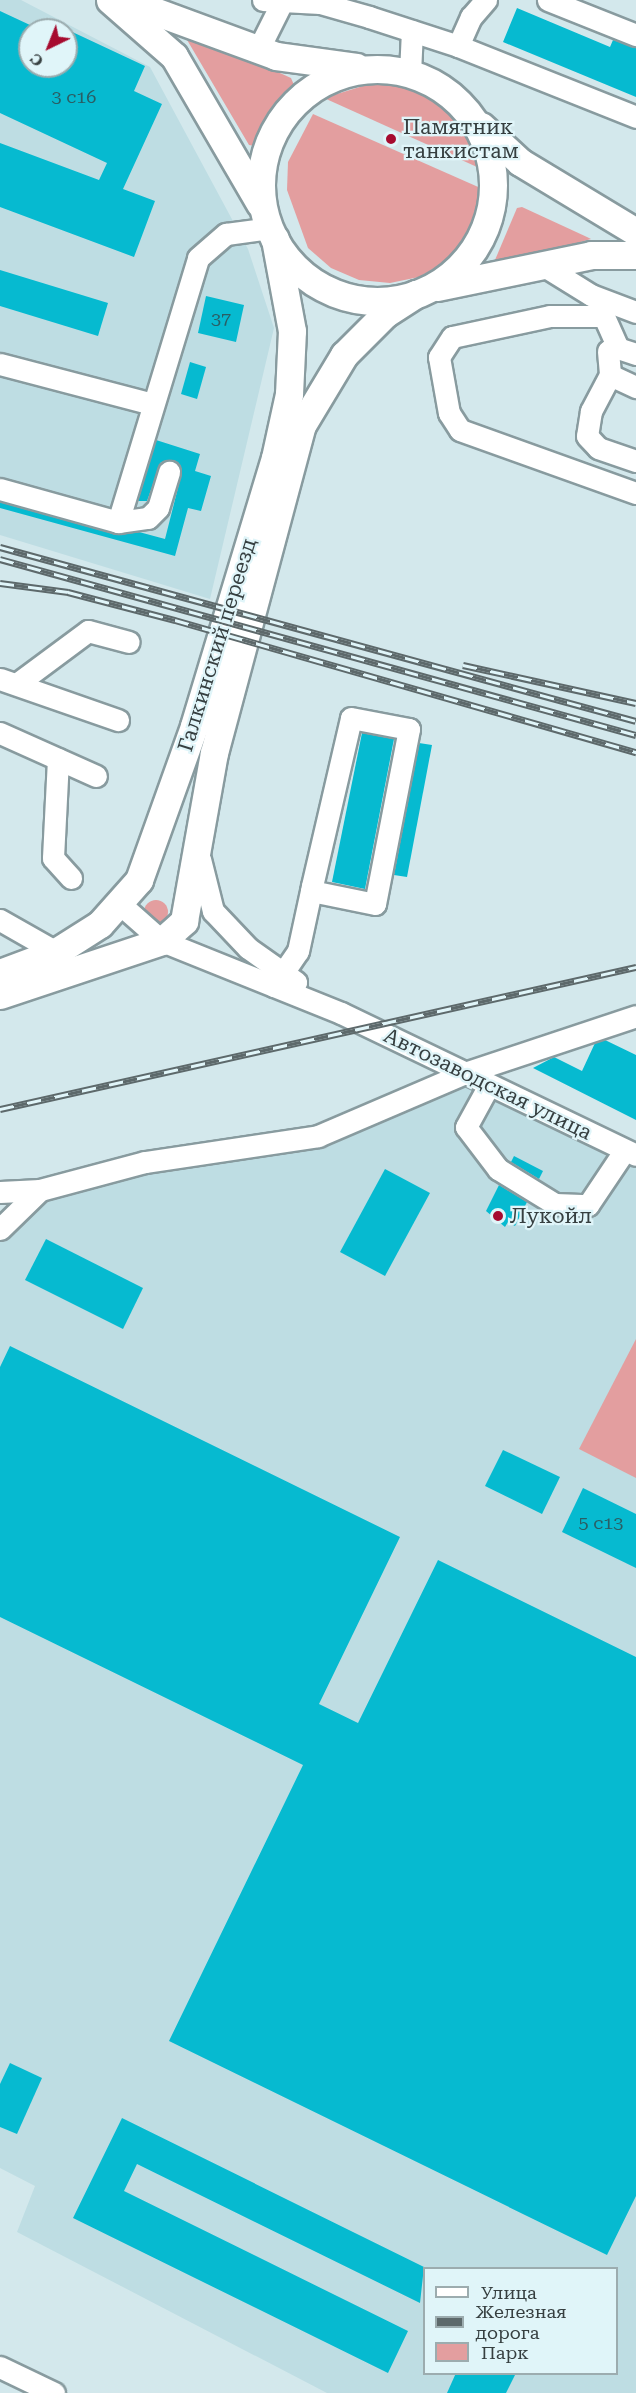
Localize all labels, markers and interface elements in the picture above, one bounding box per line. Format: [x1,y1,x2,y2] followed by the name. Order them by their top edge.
[18,18,78,78] north arrow
[26,49,47,71] text: С
[52,86,96,108] house number: 3 с16
[403,114,519,164] place label: Памятник танкистам
[384,132,398,146] marker: Памятник танкистам
[211,308,231,330] house number: 37
[173,535,261,755] street label: Галкинский переезд
[380,1023,596,1145] street label: Автозаводская улица
[510,1203,592,1229] place label: Лукойл
[491,1209,505,1223] marker: Лукойл
[579,1512,623,1534] house number: 5 с13
[423,2267,618,2375] legend
[481,2282,537,2303] text: Улица
[476,2301,566,2343] text: Железная дорога
[481,2342,529,2363] text: Парк

